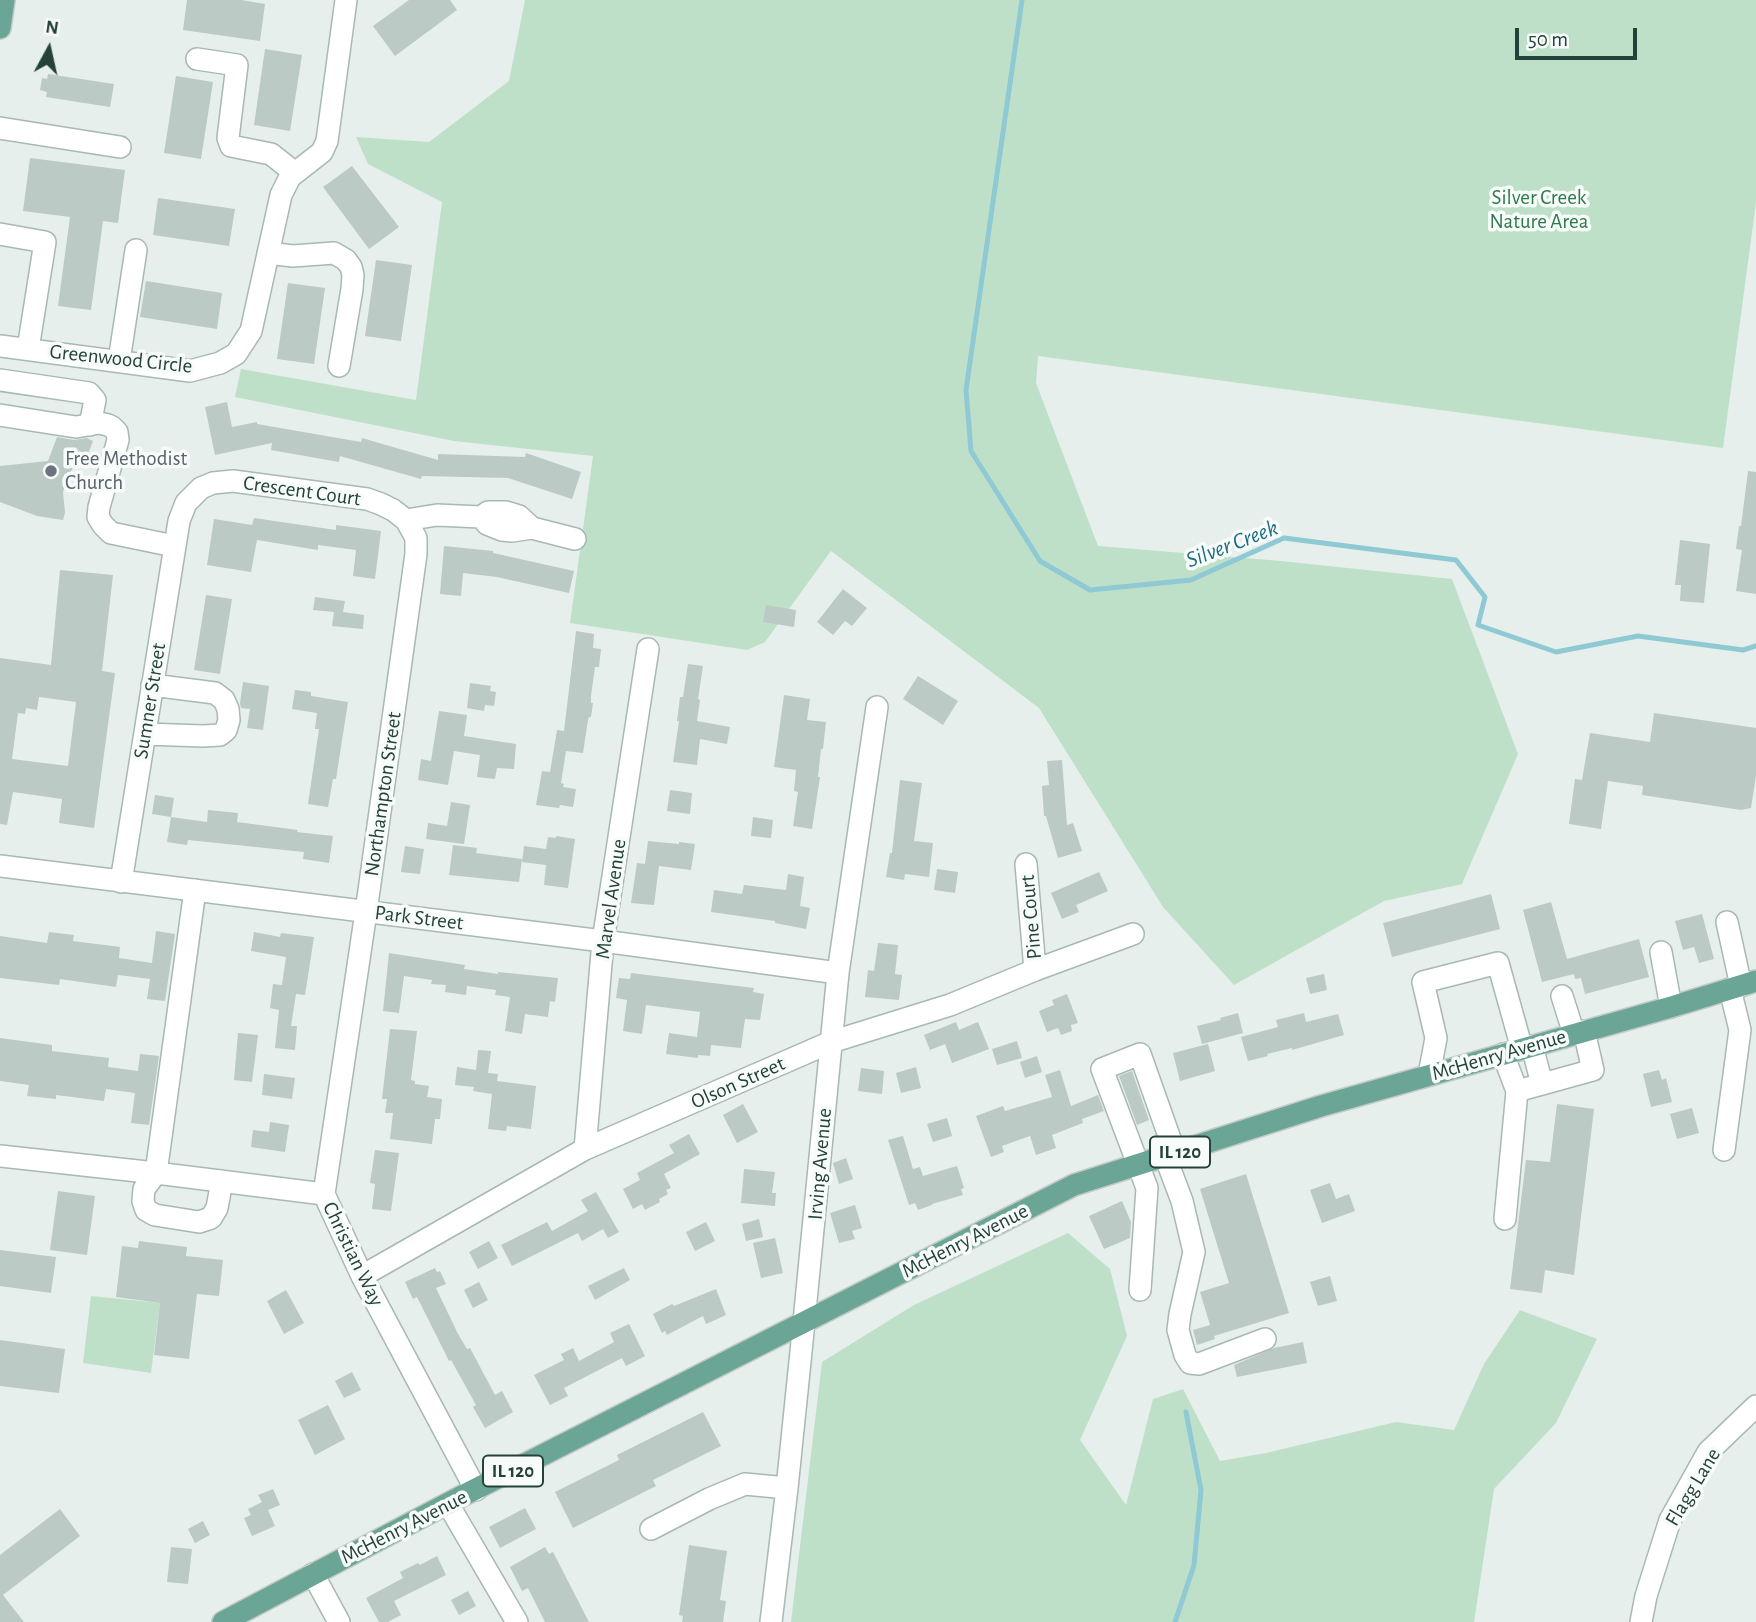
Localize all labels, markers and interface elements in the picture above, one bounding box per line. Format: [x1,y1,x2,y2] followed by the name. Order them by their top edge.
[14,14,84,84] north arrow
[1518,14,1640,58] scale bar
[44,17,60,38] text: N
[1528,29,1568,50] text: 50 m
[1490,185,1588,235] park label: Silver Creek Nature Area
[48,339,194,379] street label: Greenwood Circle
[65,446,187,496] place label: Free Methodist Church
[43,463,59,479] marker: Free Methodist Church
[242,470,362,512] street label: Crescent Court
[1182,514,1282,574] water label: Silver Creek
[128,641,172,761] street label: Sumner Street
[359,710,407,878] street label: Northampton Street
[590,837,632,961] street label: Marvel Avenue
[1015,874,1047,960] street label: Pine Court
[373,900,465,936] street label: Park Street
[1429,1024,1569,1086] street label: McHenry Avenue
[687,1051,789,1115] street label: Olson Street
[803,1107,837,1221] street label: Irving Avenue
[1150,1136,1210,1168] road number: IL 120
[317,1198,389,1310] street label: Christian Way
[898,1198,1032,1284] street label: McHenry Avenue
[1660,1443,1726,1531] street label: Flagg Lane
[483,1456,543,1486] road number: IL 120
[337,1484,471,1570] street label: McHenry Avenue

